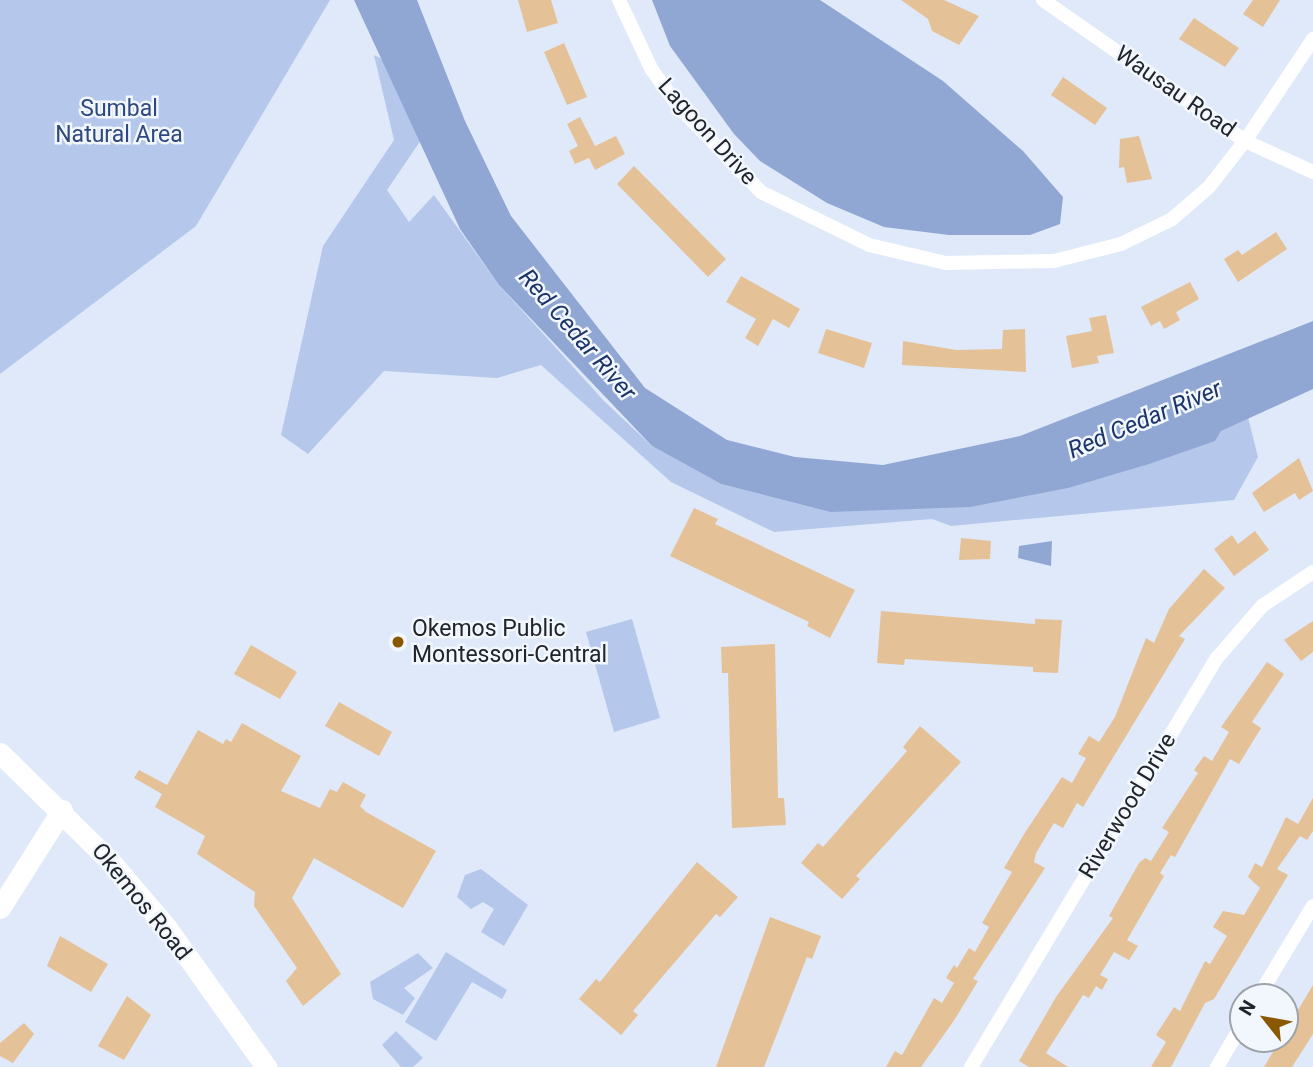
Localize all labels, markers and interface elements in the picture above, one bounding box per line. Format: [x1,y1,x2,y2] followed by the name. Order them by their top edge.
[1109,40,1241,144] street label: Wausau Road
[652,73,762,191] street label: Lagoon Drive
[55,95,183,149] park label: Sumbal Natural Area
[512,264,642,406] water label: Red Cedar River
[1064,375,1226,465] water label: Red Cedar River
[412,615,607,669] place label: Okemos Public Montessori-Central
[390,634,406,650] marker: Okemos Public Montessori-Central
[1074,728,1182,884] street label: Riverwood Drive
[85,838,197,966] street label: Okemos Road
[1229,983,1299,1053] north arrow
[1234,996,1261,1020] text: N

